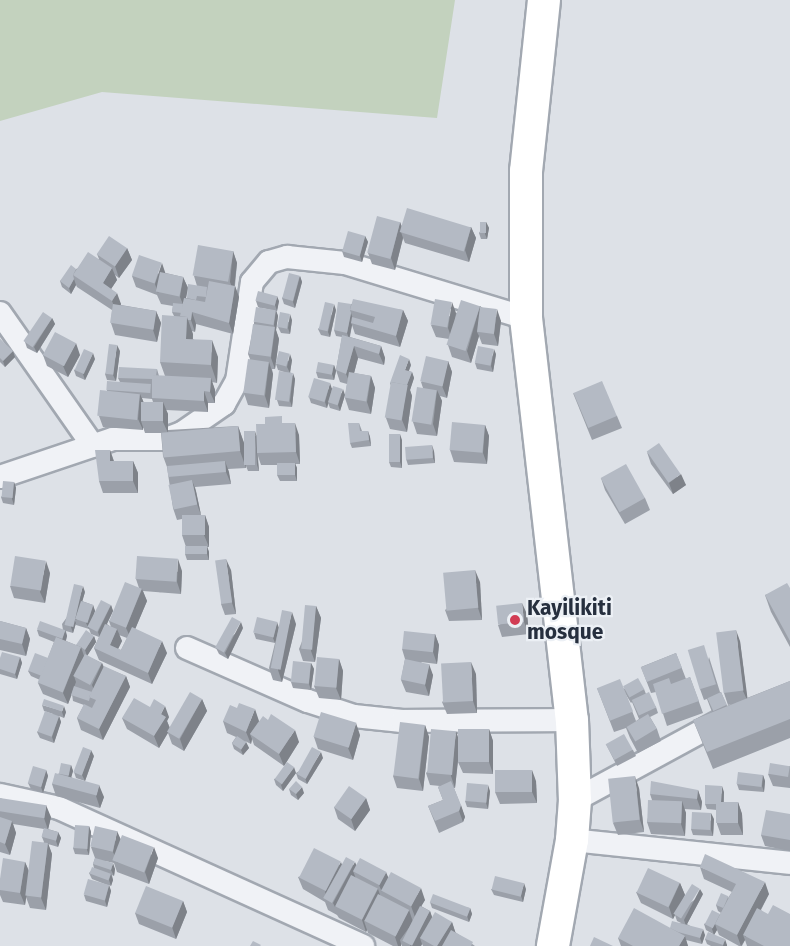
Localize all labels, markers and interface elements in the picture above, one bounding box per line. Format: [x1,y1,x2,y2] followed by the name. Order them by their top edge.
[527,595,612,645] place label: Kayilikiti mosque
[508,613,522,627] marker: Kayilikiti mosque

